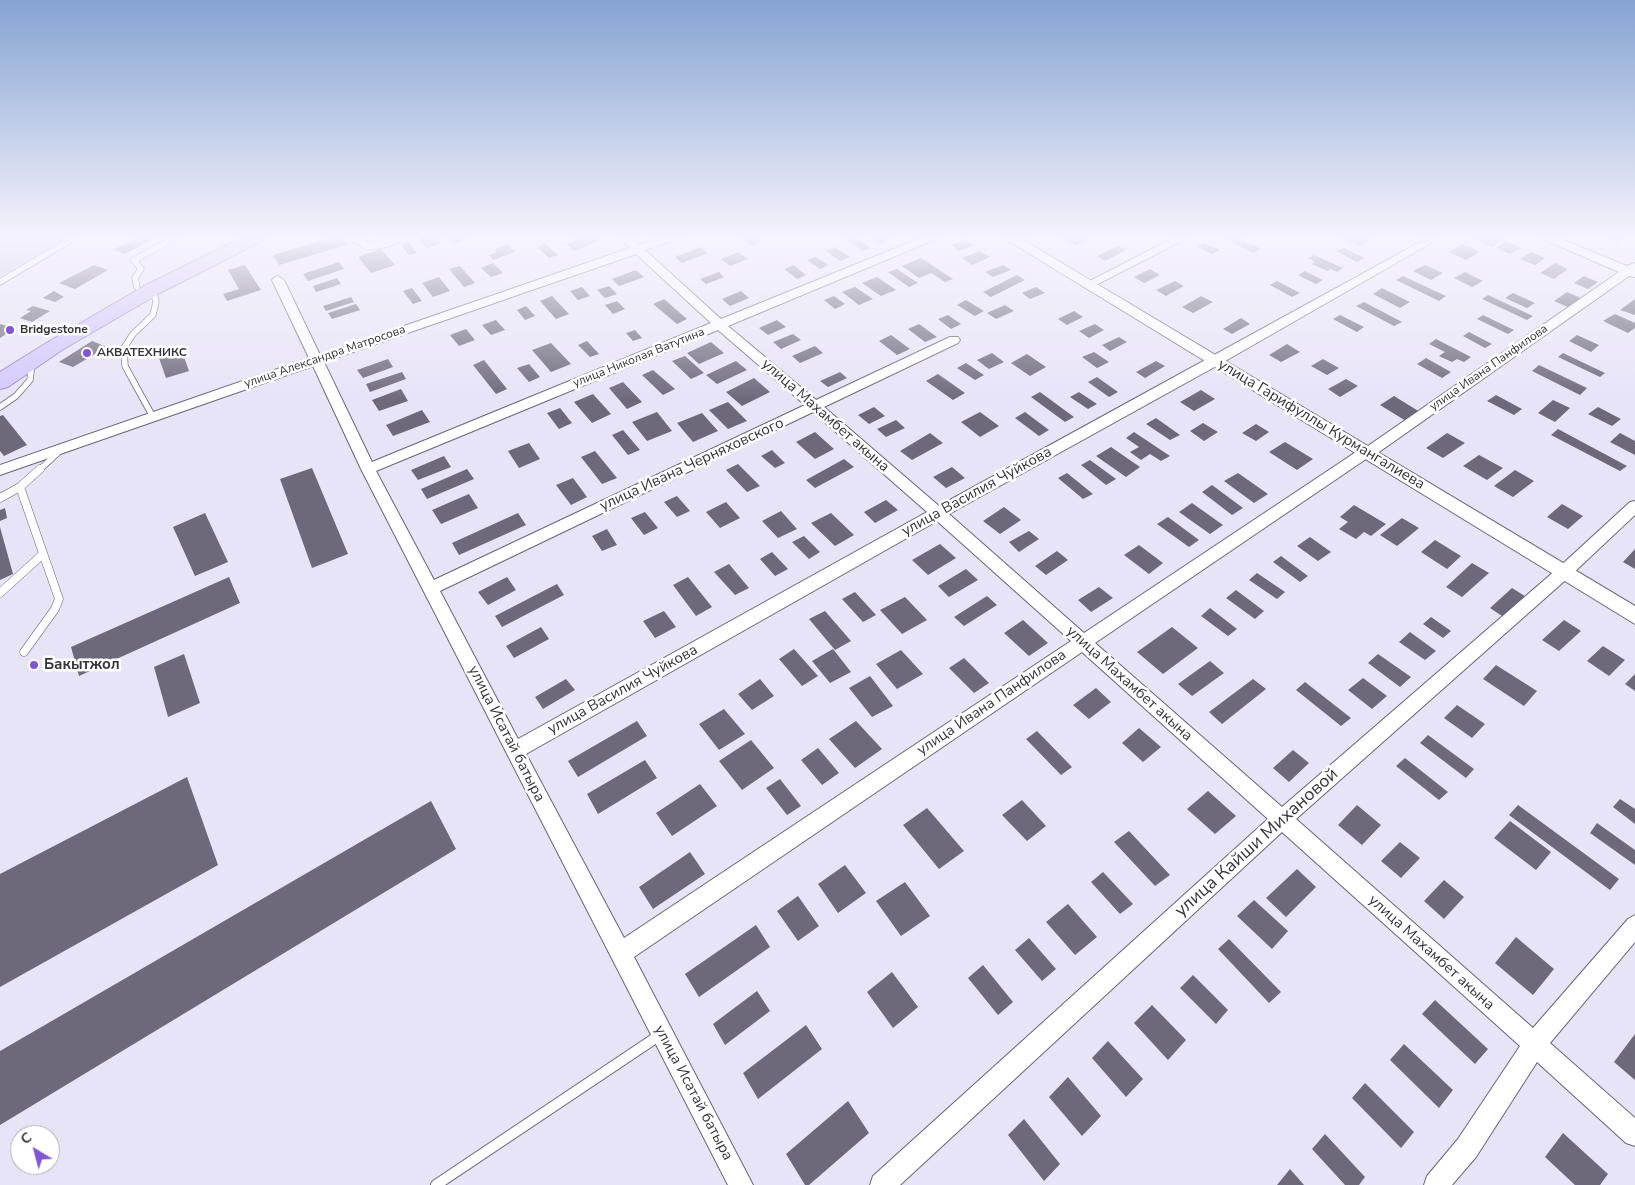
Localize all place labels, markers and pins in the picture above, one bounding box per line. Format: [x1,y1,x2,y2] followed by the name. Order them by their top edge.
[20,323,88,337] place label: Bridgestone
[4,324,16,336] marker: Bridgestone
[97,346,187,360] place label: АКВАТЕХНИКС
[81,347,93,359] marker: АКВАТЕХНИКС
[44,656,120,674] place label: Бакытжол
[28,659,40,671] marker: Бакытжол

